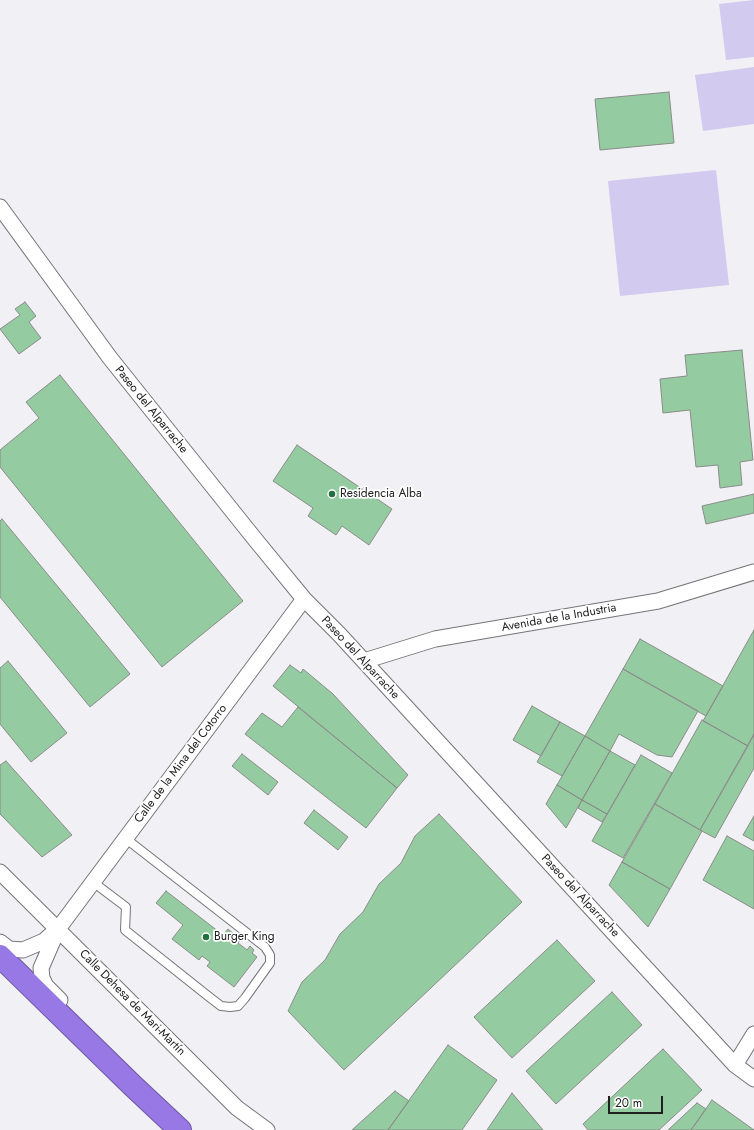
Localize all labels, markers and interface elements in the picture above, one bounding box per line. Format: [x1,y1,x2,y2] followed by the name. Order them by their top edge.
[111,363,191,457] street label: Paseo del Alparrache
[340,487,422,501] place label: Residencia Alba
[327,489,337,499] marker: Residencia Alba
[501,601,617,635] street label: Avenida de la Industria
[318,614,402,702] street label: Paseo del Alparrache
[132,702,230,826] street label: Calle de la Mina del Cotorro
[538,852,622,940] street label: Paseo del Alparrache
[214,930,275,944] place label: Burger King
[201,932,211,942] marker: Burger King
[76,947,188,1059] street label: Calle Dehesa de Mari-Martín
[610,1088,665,1114] scale bar
[615,1094,642,1112] text: 20 m

